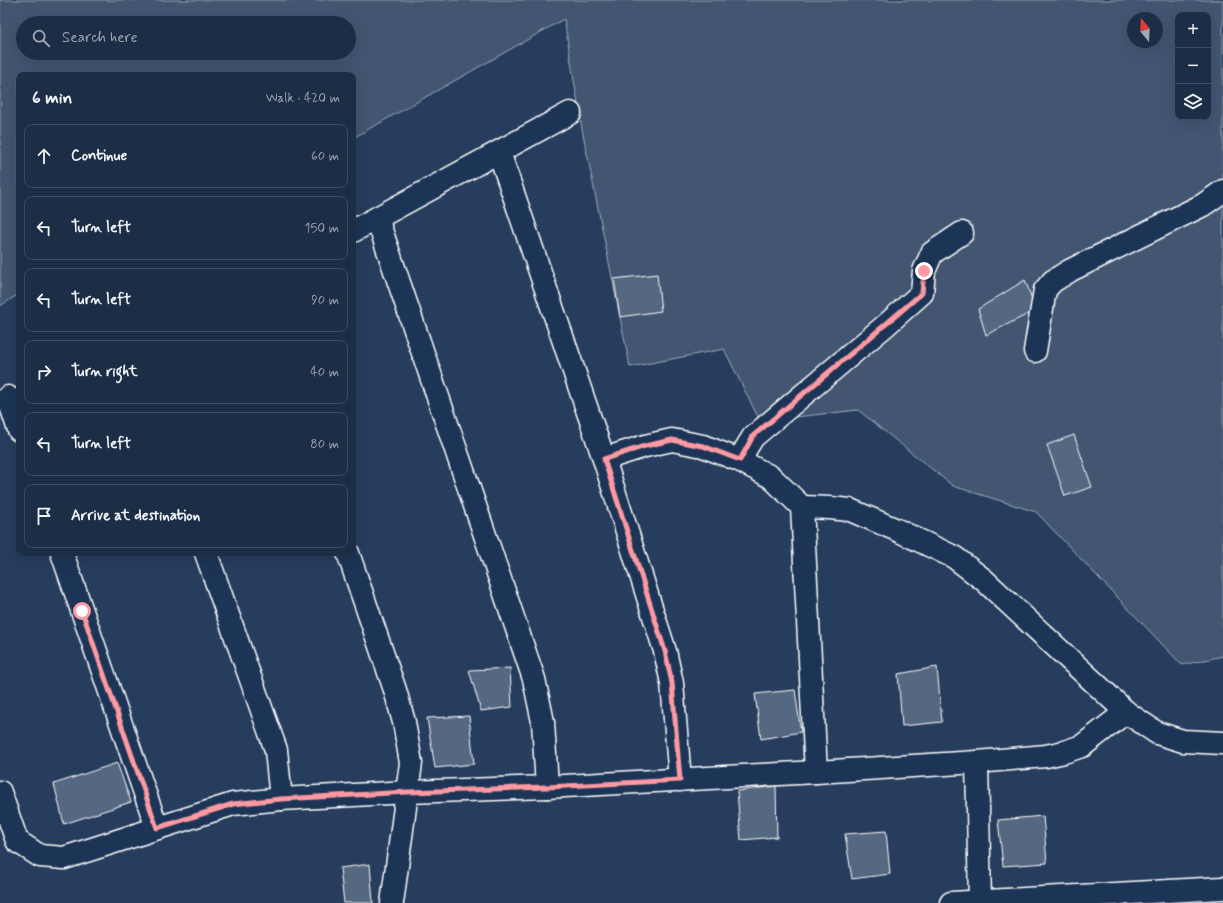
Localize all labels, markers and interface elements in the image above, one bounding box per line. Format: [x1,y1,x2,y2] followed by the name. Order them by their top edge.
[1127,12,1163,48] north arrow
[1175,12,1211,120] map controls
[1175,12,1211,48] button: +
[16,16,356,60] search box
[30,27,52,49] icon: search
[62,28,138,48] text: Search here
[1175,48,1211,84] button: −
[1175,84,1211,120] button: layers
[32,87,72,109] text: 6 min
[266,90,340,107] text: Walk · 420 m
[33,145,55,167] icon: ahead
[71,146,127,166] text: Continue
[311,148,339,165] text: 60 m
[33,217,55,239] icon: left
[71,218,131,238] text: Turn left
[305,220,339,237] text: 150 m
[915,262,933,280] route end
[33,289,55,311] icon: left
[71,290,131,310] text: Turn left
[311,292,339,309] text: 90 m
[33,361,55,383] icon: right
[71,362,138,382] text: Turn right
[310,364,339,381] text: 40 m
[33,433,55,455] icon: left
[71,434,131,454] text: Turn left
[310,436,339,453] text: 80 m
[33,505,55,527] icon: arrive
[71,506,200,526] text: Arrive at destination
[73,602,91,620] route start

